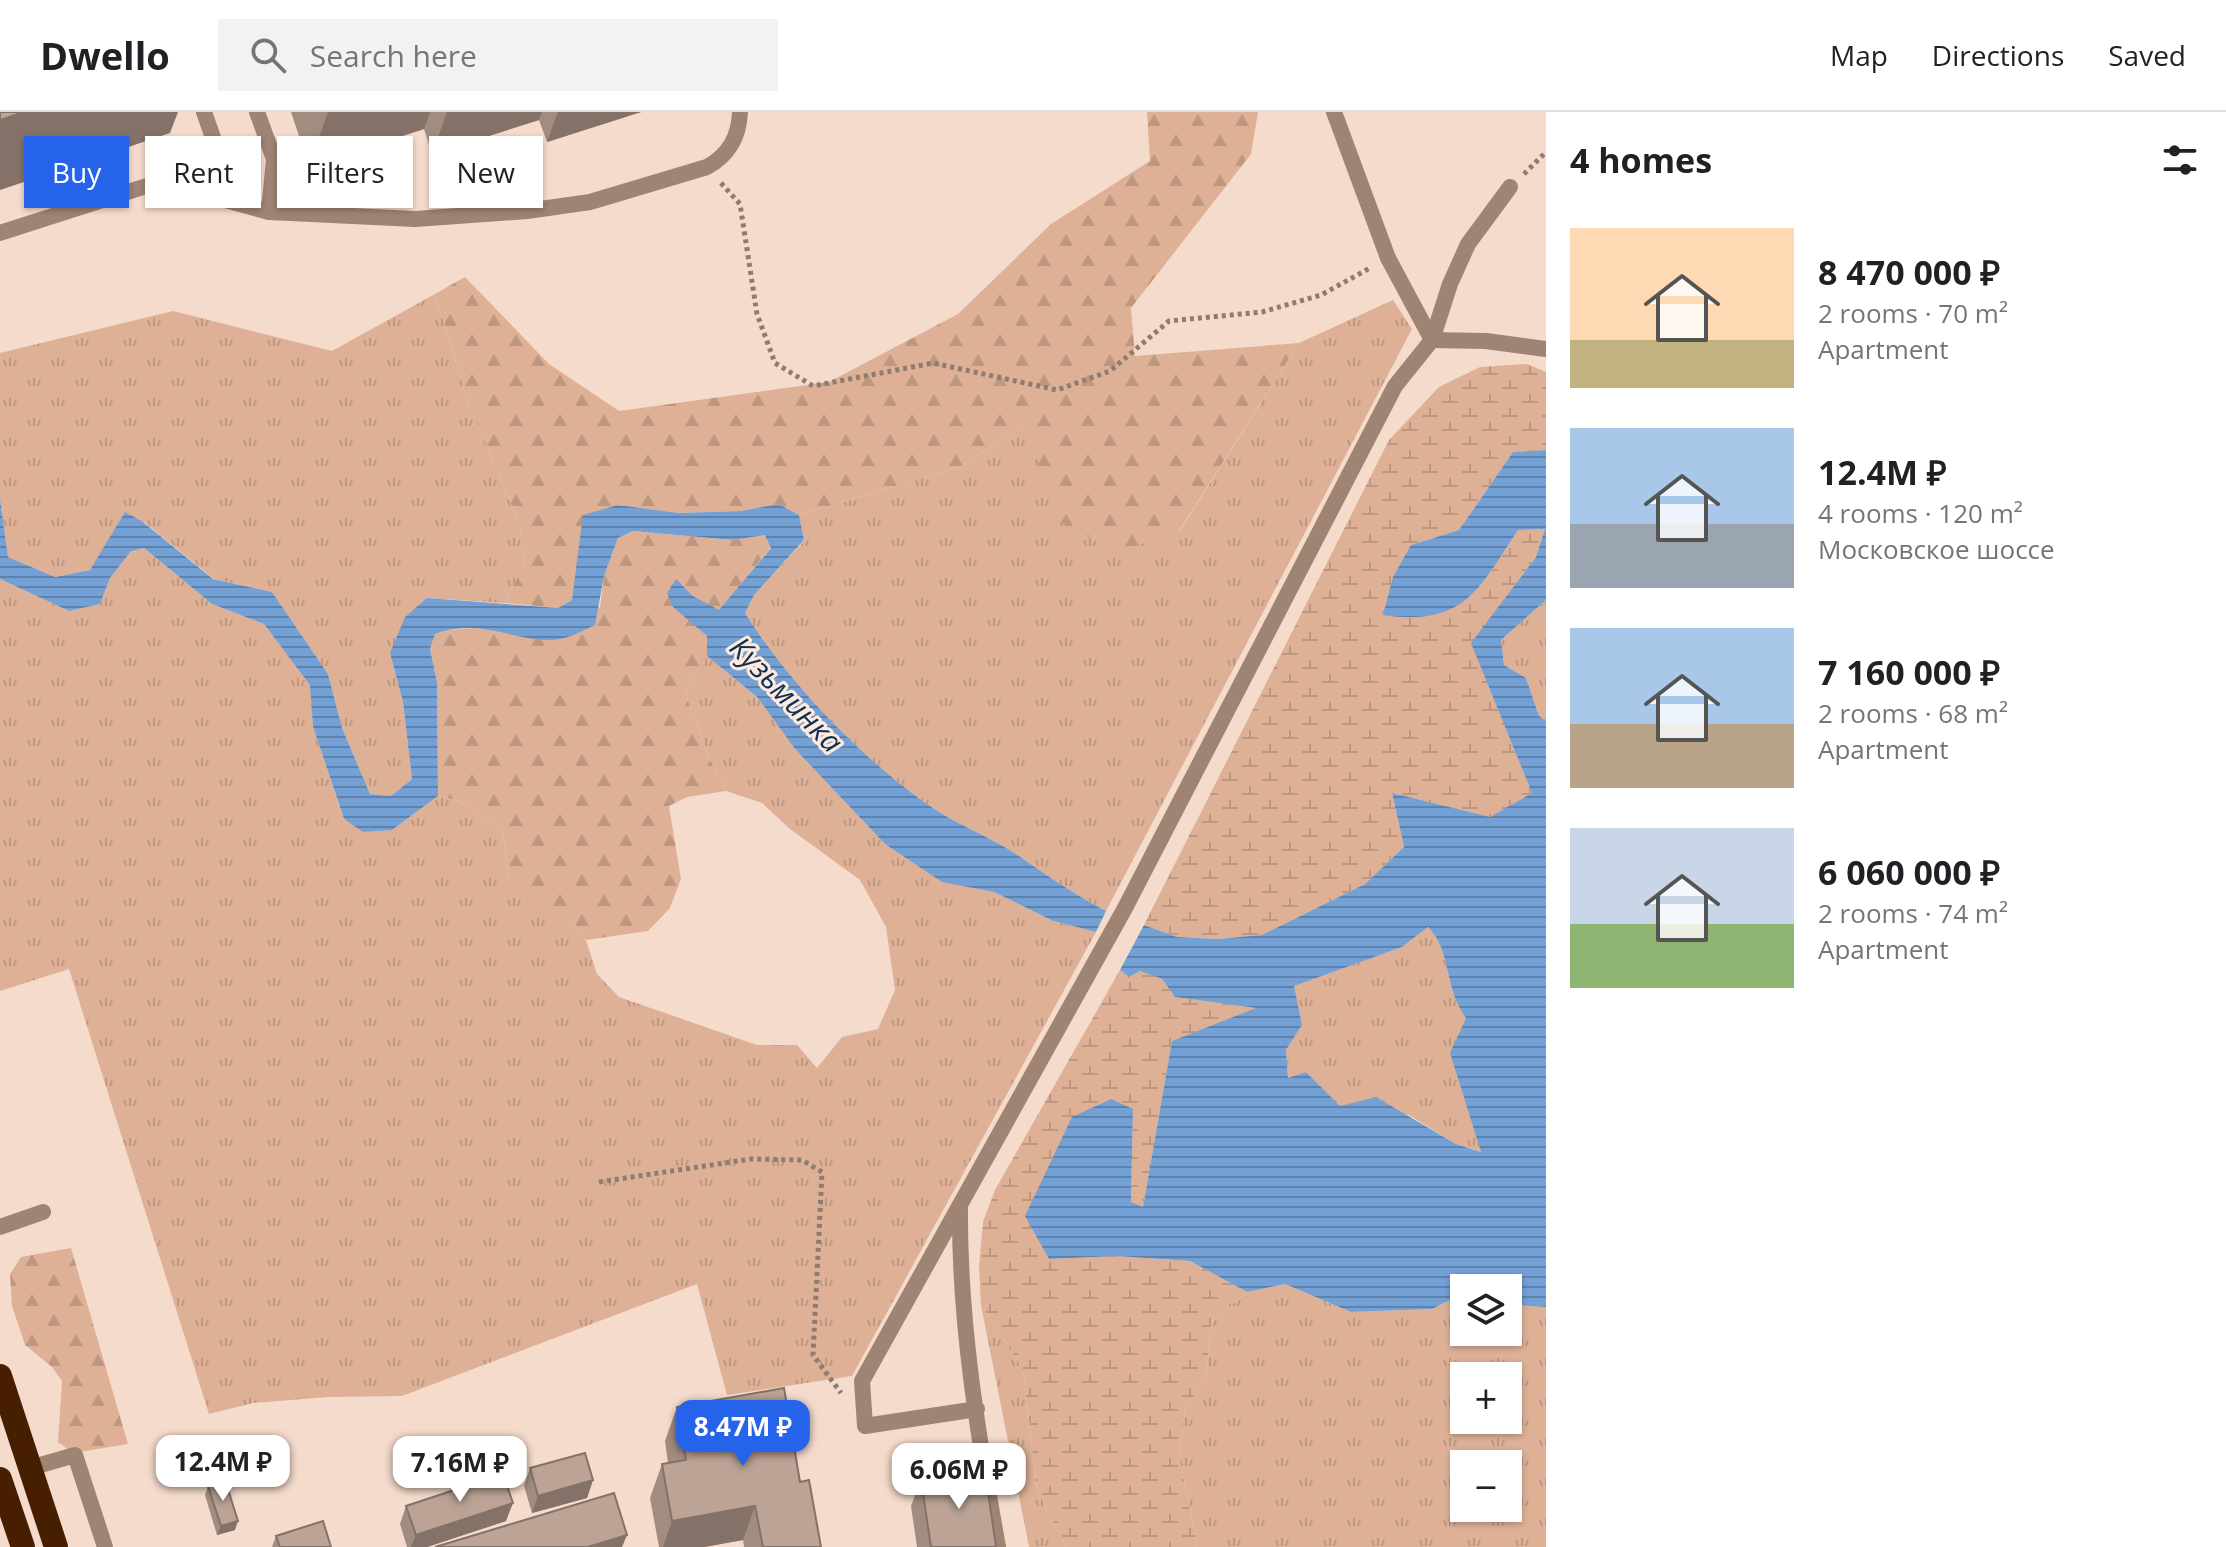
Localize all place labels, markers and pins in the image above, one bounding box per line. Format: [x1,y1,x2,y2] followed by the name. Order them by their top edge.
[669,1400,817,1468] pin: 8.47M ₽
[149,1435,297,1503] pin: 12.4M ₽
[386,1436,534,1504] pin: 7.16M ₽
[885,1443,1033,1511] pin: 6.06M ₽

